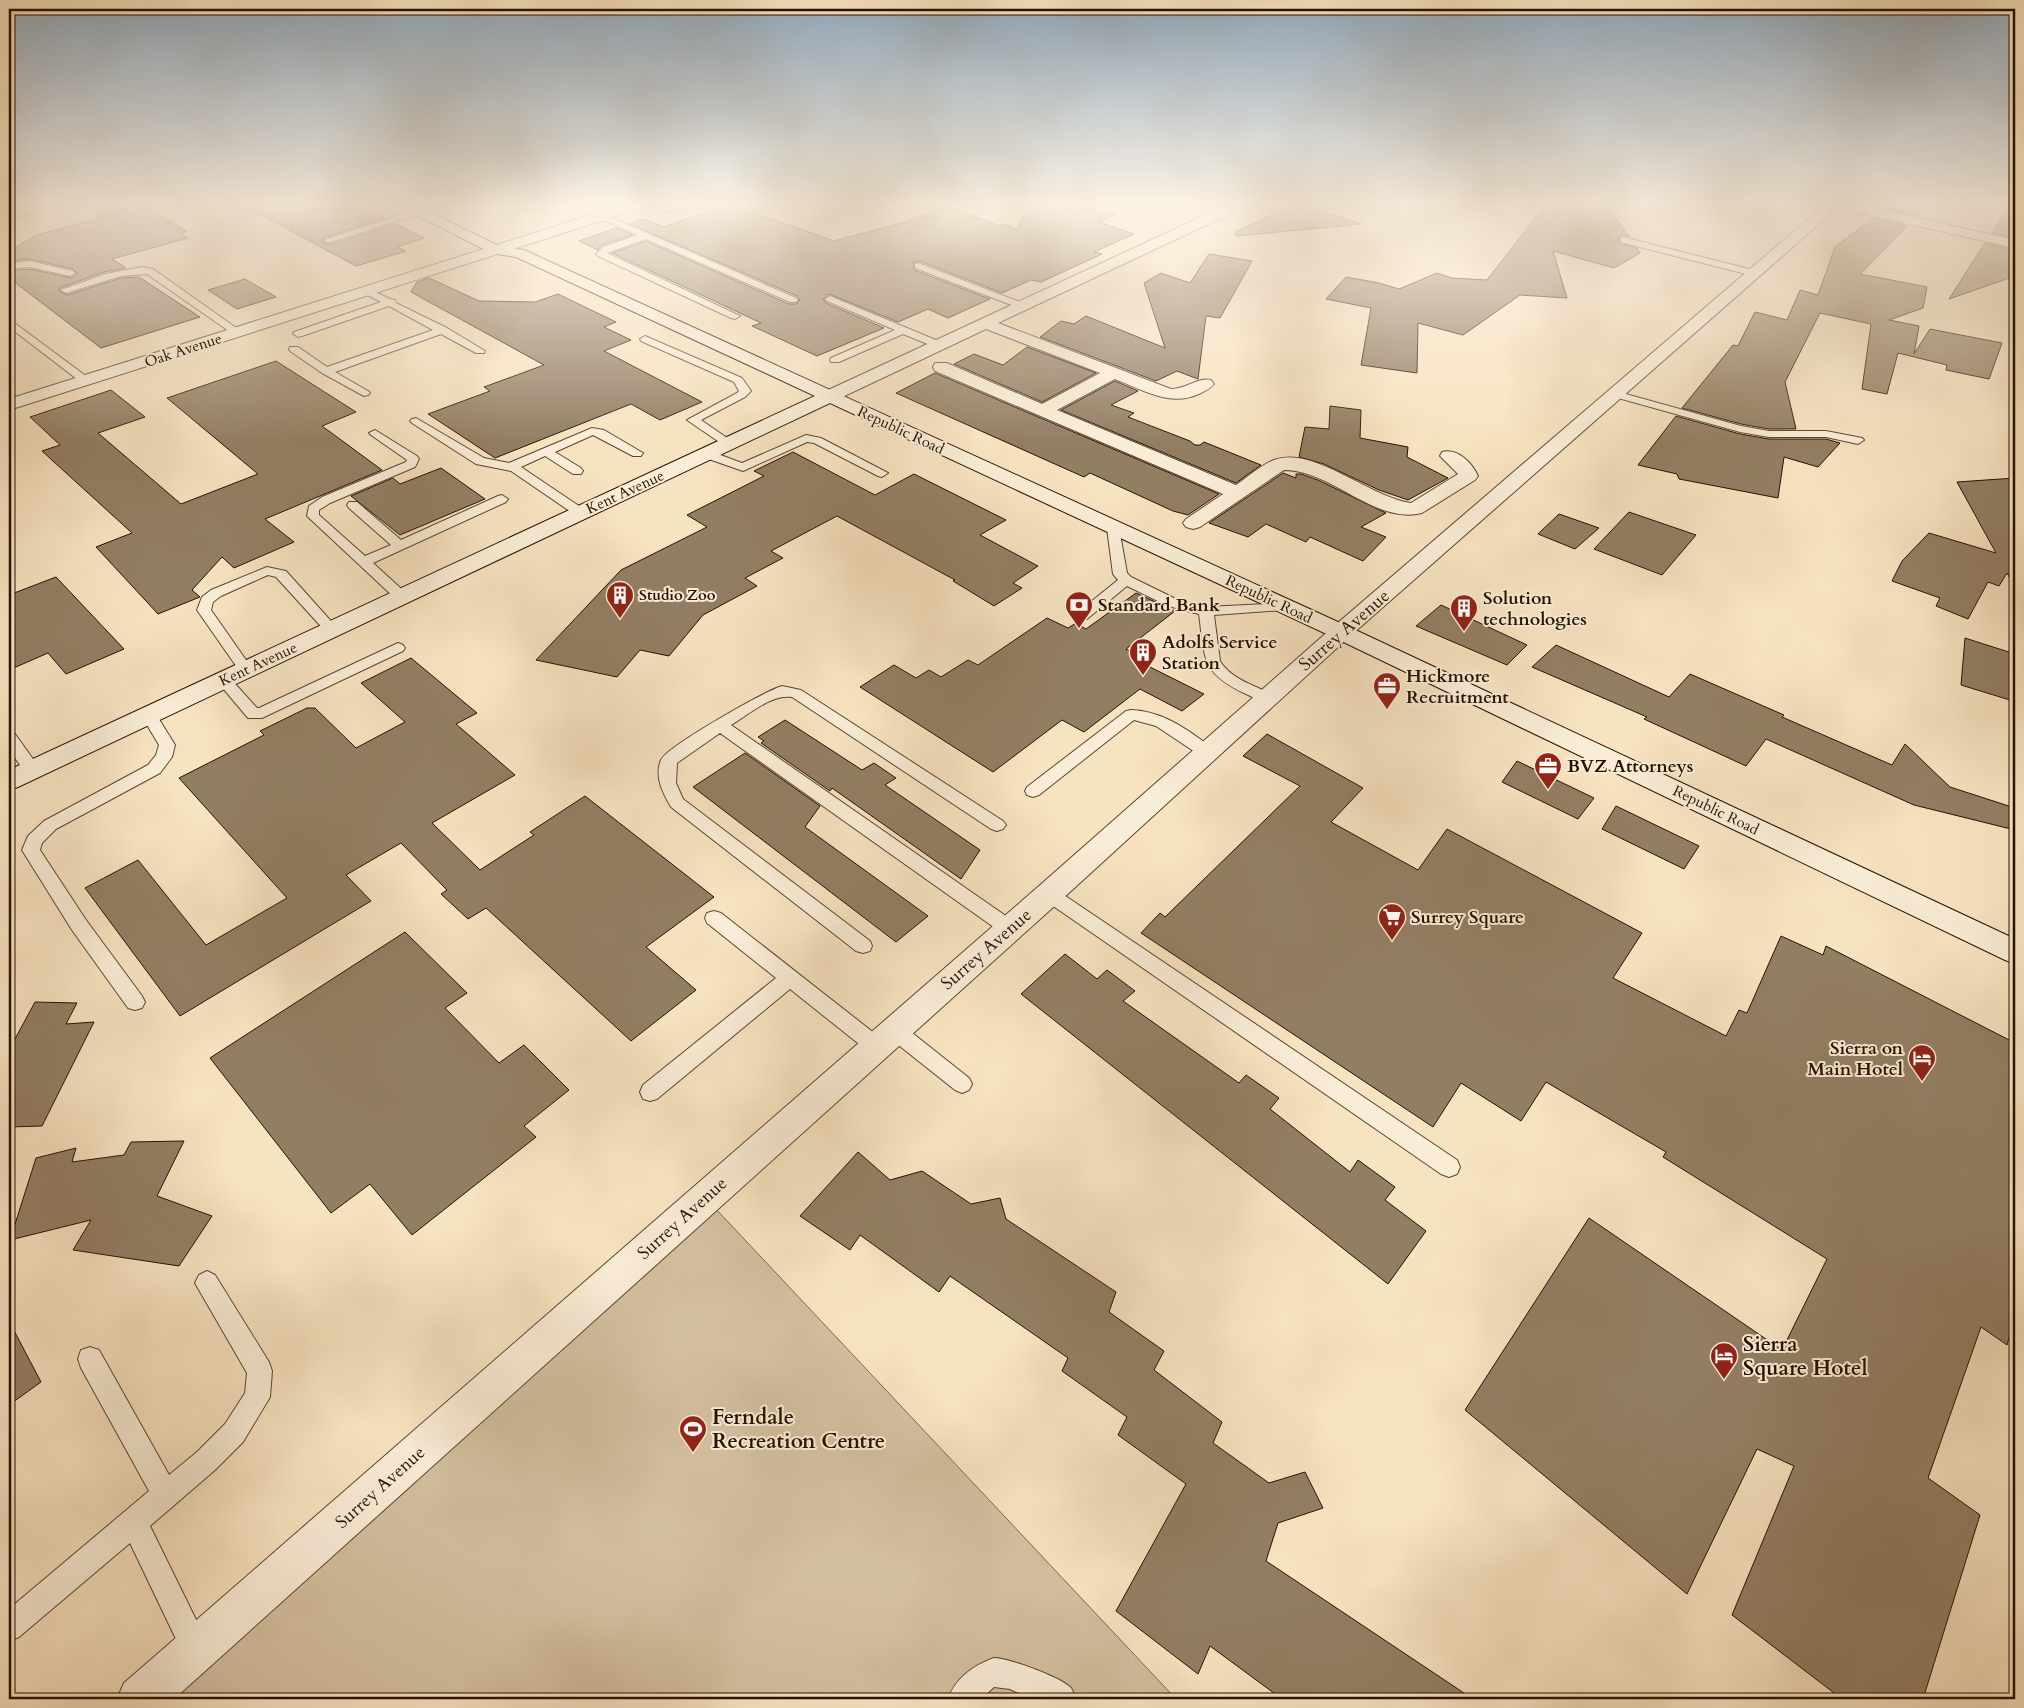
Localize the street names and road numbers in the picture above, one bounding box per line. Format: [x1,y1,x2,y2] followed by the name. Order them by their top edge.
[142,328,224,372] street label: Oak Avenue
[854,401,948,459] street label: Republic Road
[583,465,667,519] street label: Kent Avenue
[1222,570,1316,628] street label: Republic Road
[1294,584,1395,677] street label: Surrey Avenue
[216,637,300,691] street label: Kent Avenue
[1670,781,1762,839] street label: Republic Road
[936,903,1037,996] street label: Surrey Avenue
[632,1171,733,1265] street label: Surrey Avenue
[330,1440,431,1534] street label: Surrey Avenue

